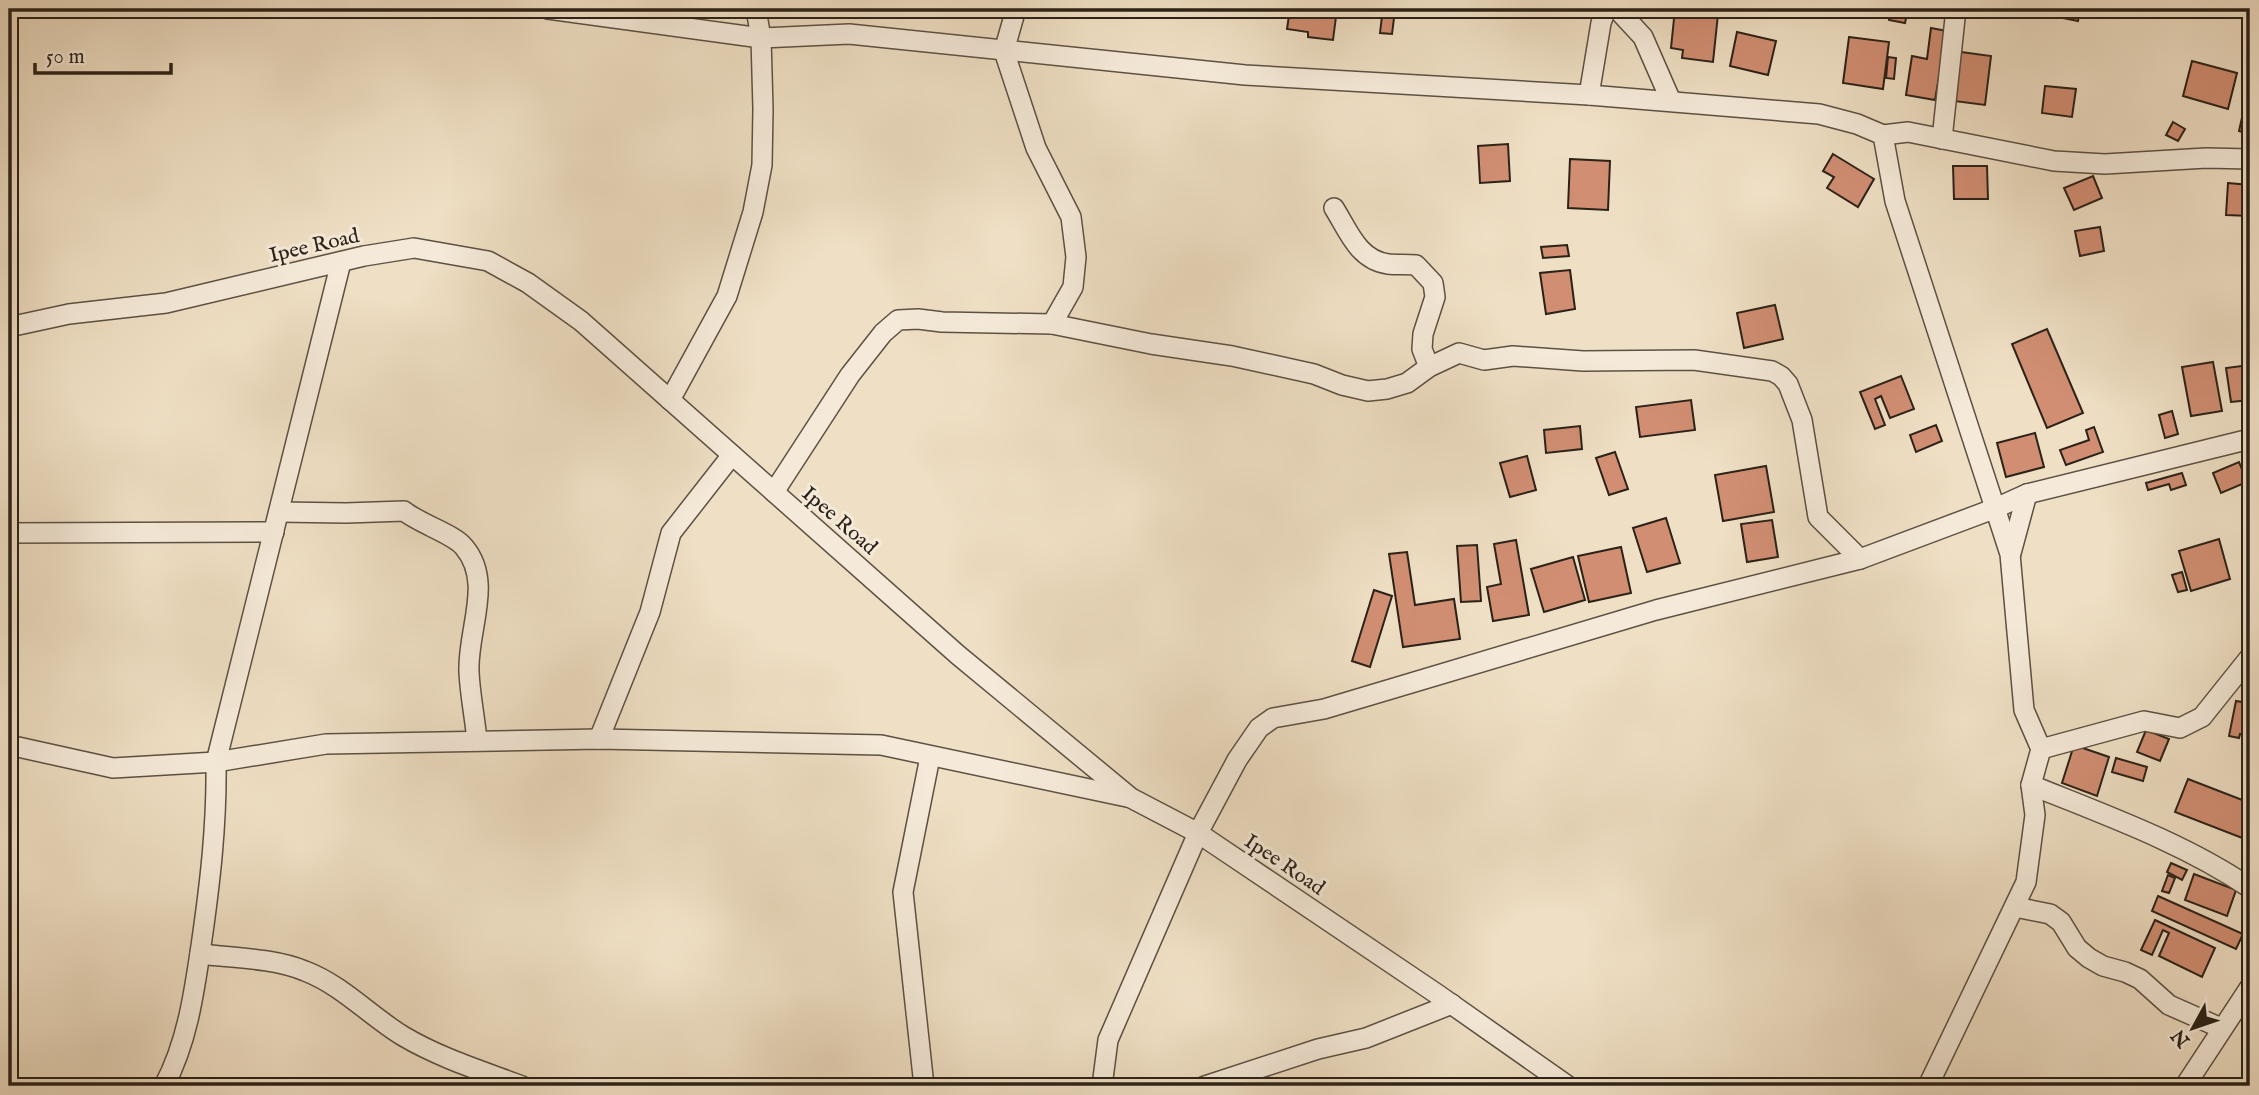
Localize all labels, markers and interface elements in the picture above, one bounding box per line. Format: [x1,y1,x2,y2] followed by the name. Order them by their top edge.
[35,32,172,76] scale bar
[46,44,85,71] text: 50 m
[267,223,363,270] street label: Ipee Road
[796,481,883,562] street label: Ipee Road
[1239,828,1330,902] street label: Ipee Road
[2158,993,2228,1064] north arrow
[2167,1023,2197,1052] text: N

